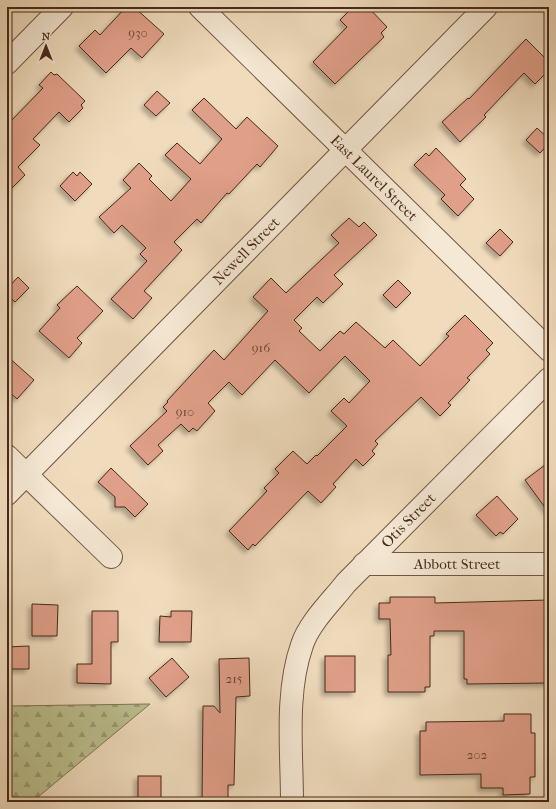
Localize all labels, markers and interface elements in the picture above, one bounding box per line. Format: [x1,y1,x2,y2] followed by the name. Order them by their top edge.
[128,25,148,40] house number: 930
[26,26,66,66] north arrow
[42,30,51,43] text: N
[327,131,422,225] street label: East Laurel Street
[209,213,284,288] street label: Newell Street
[252,340,271,355] house number: 916
[176,404,194,419] house number: 910
[377,489,440,552] street label: Otis Street
[413,555,501,573] street label: Abbott Street
[226,671,243,686] house number: 215
[467,747,488,762] house number: 202

